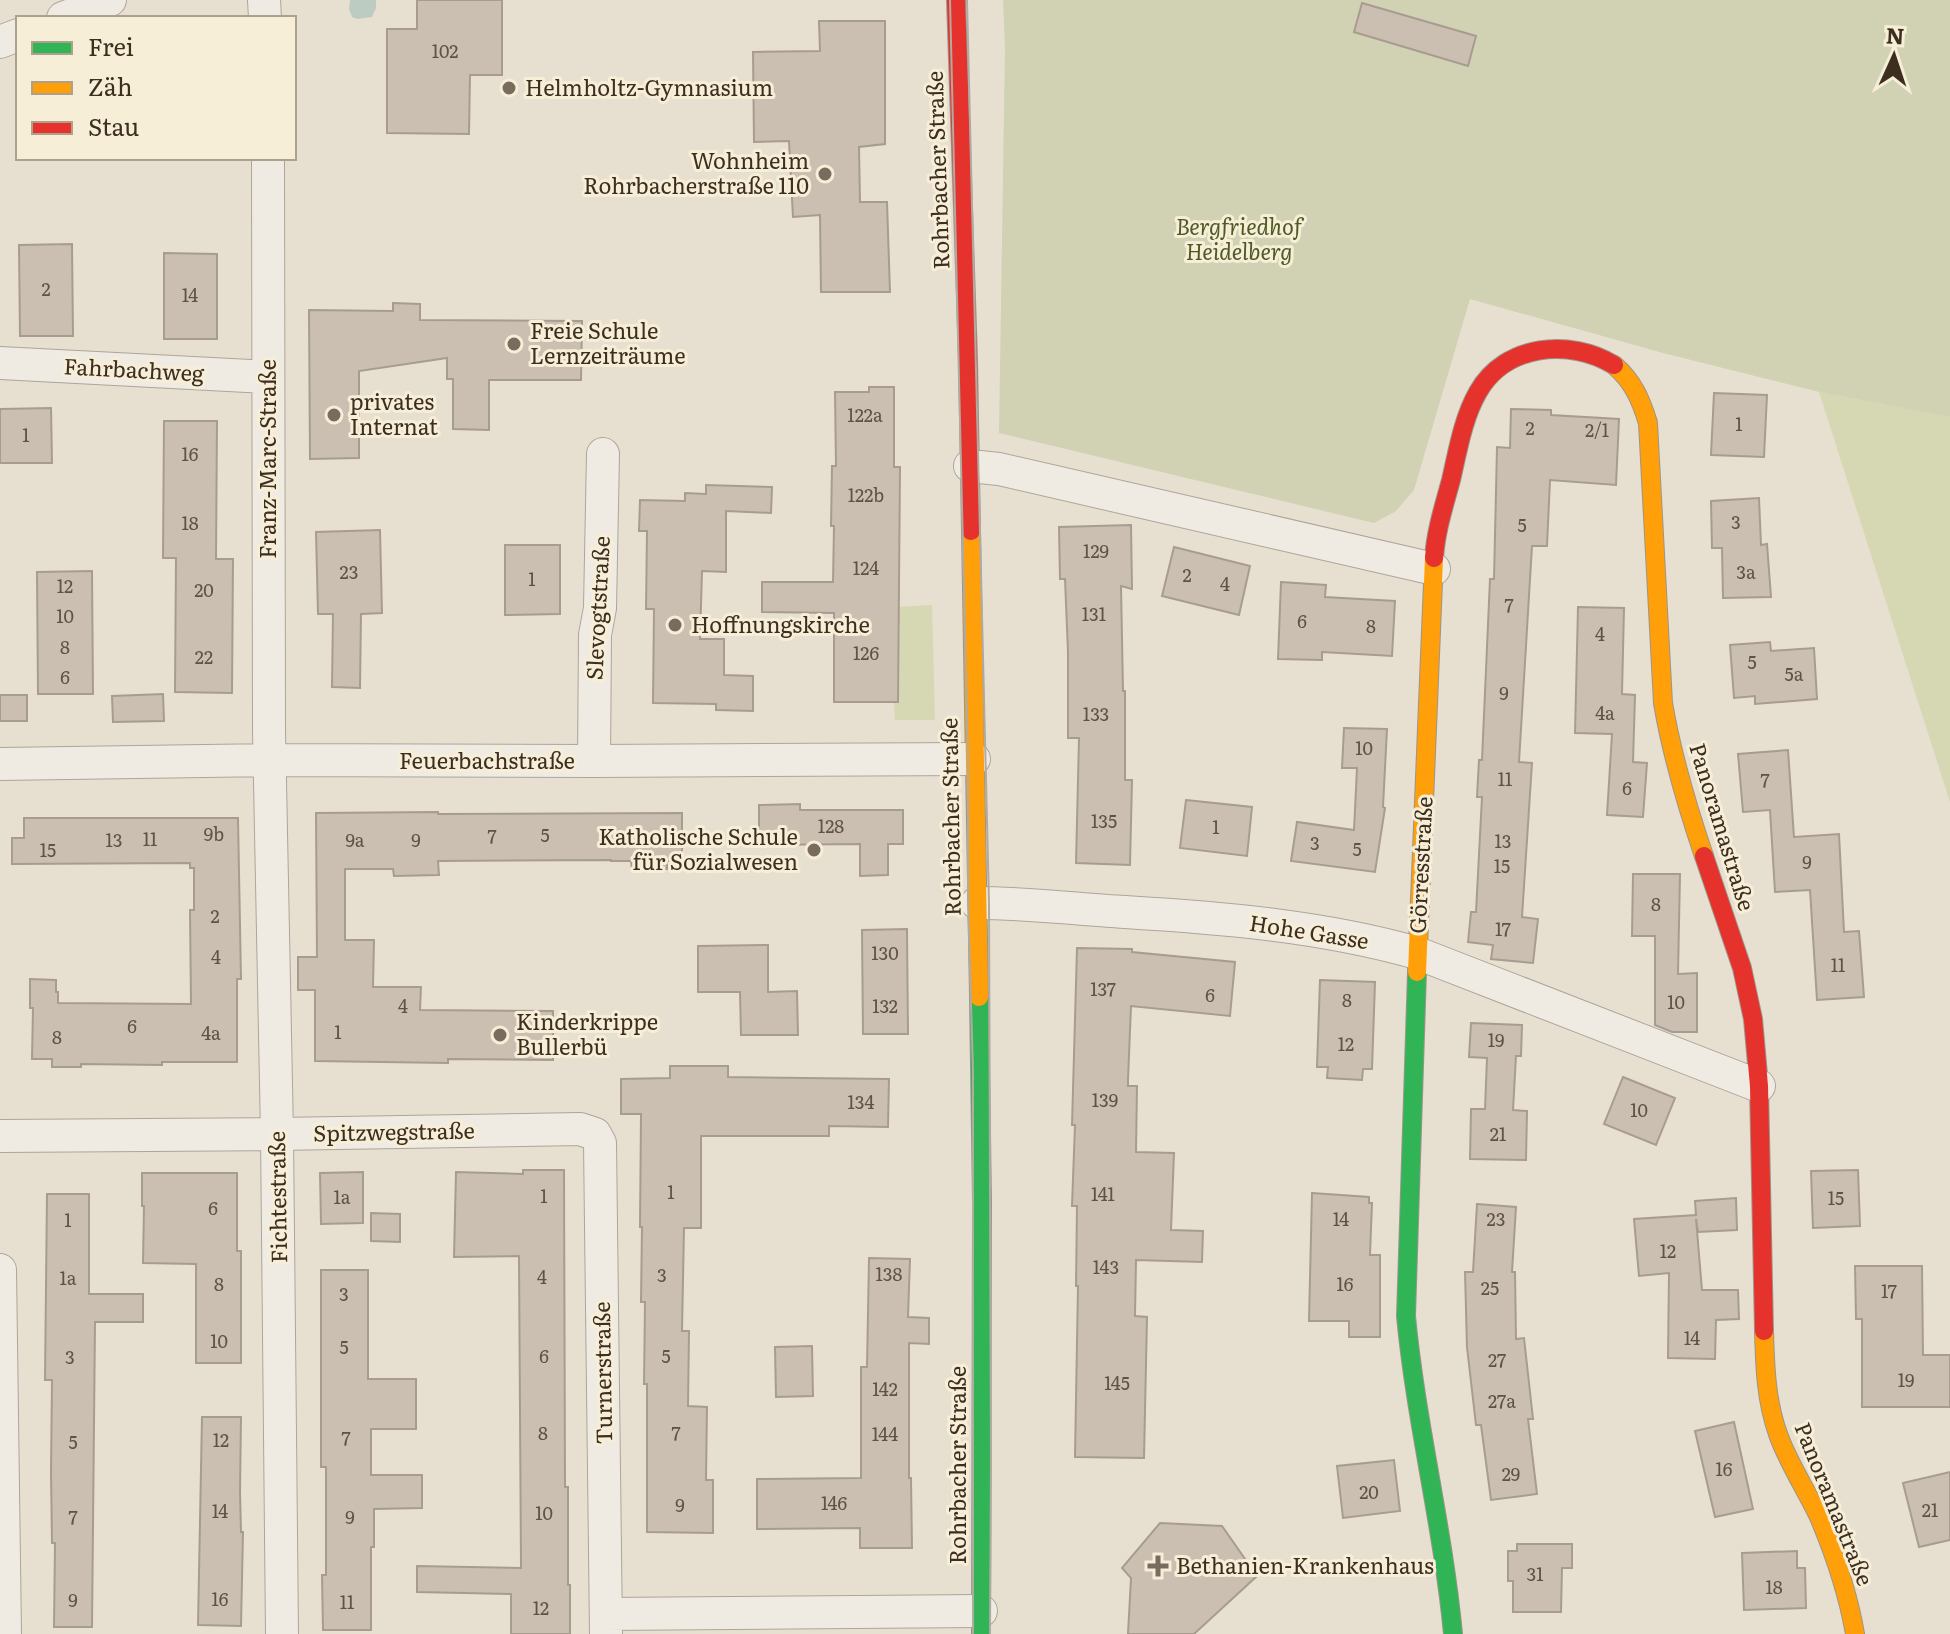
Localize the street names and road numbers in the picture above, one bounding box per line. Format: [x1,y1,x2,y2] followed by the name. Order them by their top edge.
[917,70,956,270] street label: Rohrbacher Straße
[63,348,206,389] street label: Fahrbachweg
[250,359,283,559] street label: Franz-Marc-Straße
[576,535,617,681] street label: Slevogtstraße
[931,718,968,917] street label: Rohrbacher Straße
[1682,739,1765,914] street label: Panoramastraße
[399,743,575,776] street label: Feuerbachstraße
[1399,795,1440,934] street label: Görresstraße
[1247,905,1371,956] street label: Hohe Gasse
[313,1113,475,1148] street label: Spitzwegstraße
[259,1131,294,1263] street label: Fichtestraße
[584,1301,619,1445] street label: Turnerstraße
[940,1366,973,1564] street label: Rohrbacher Straße
[1788,1417,1883,1590] street label: Panoramastraße

